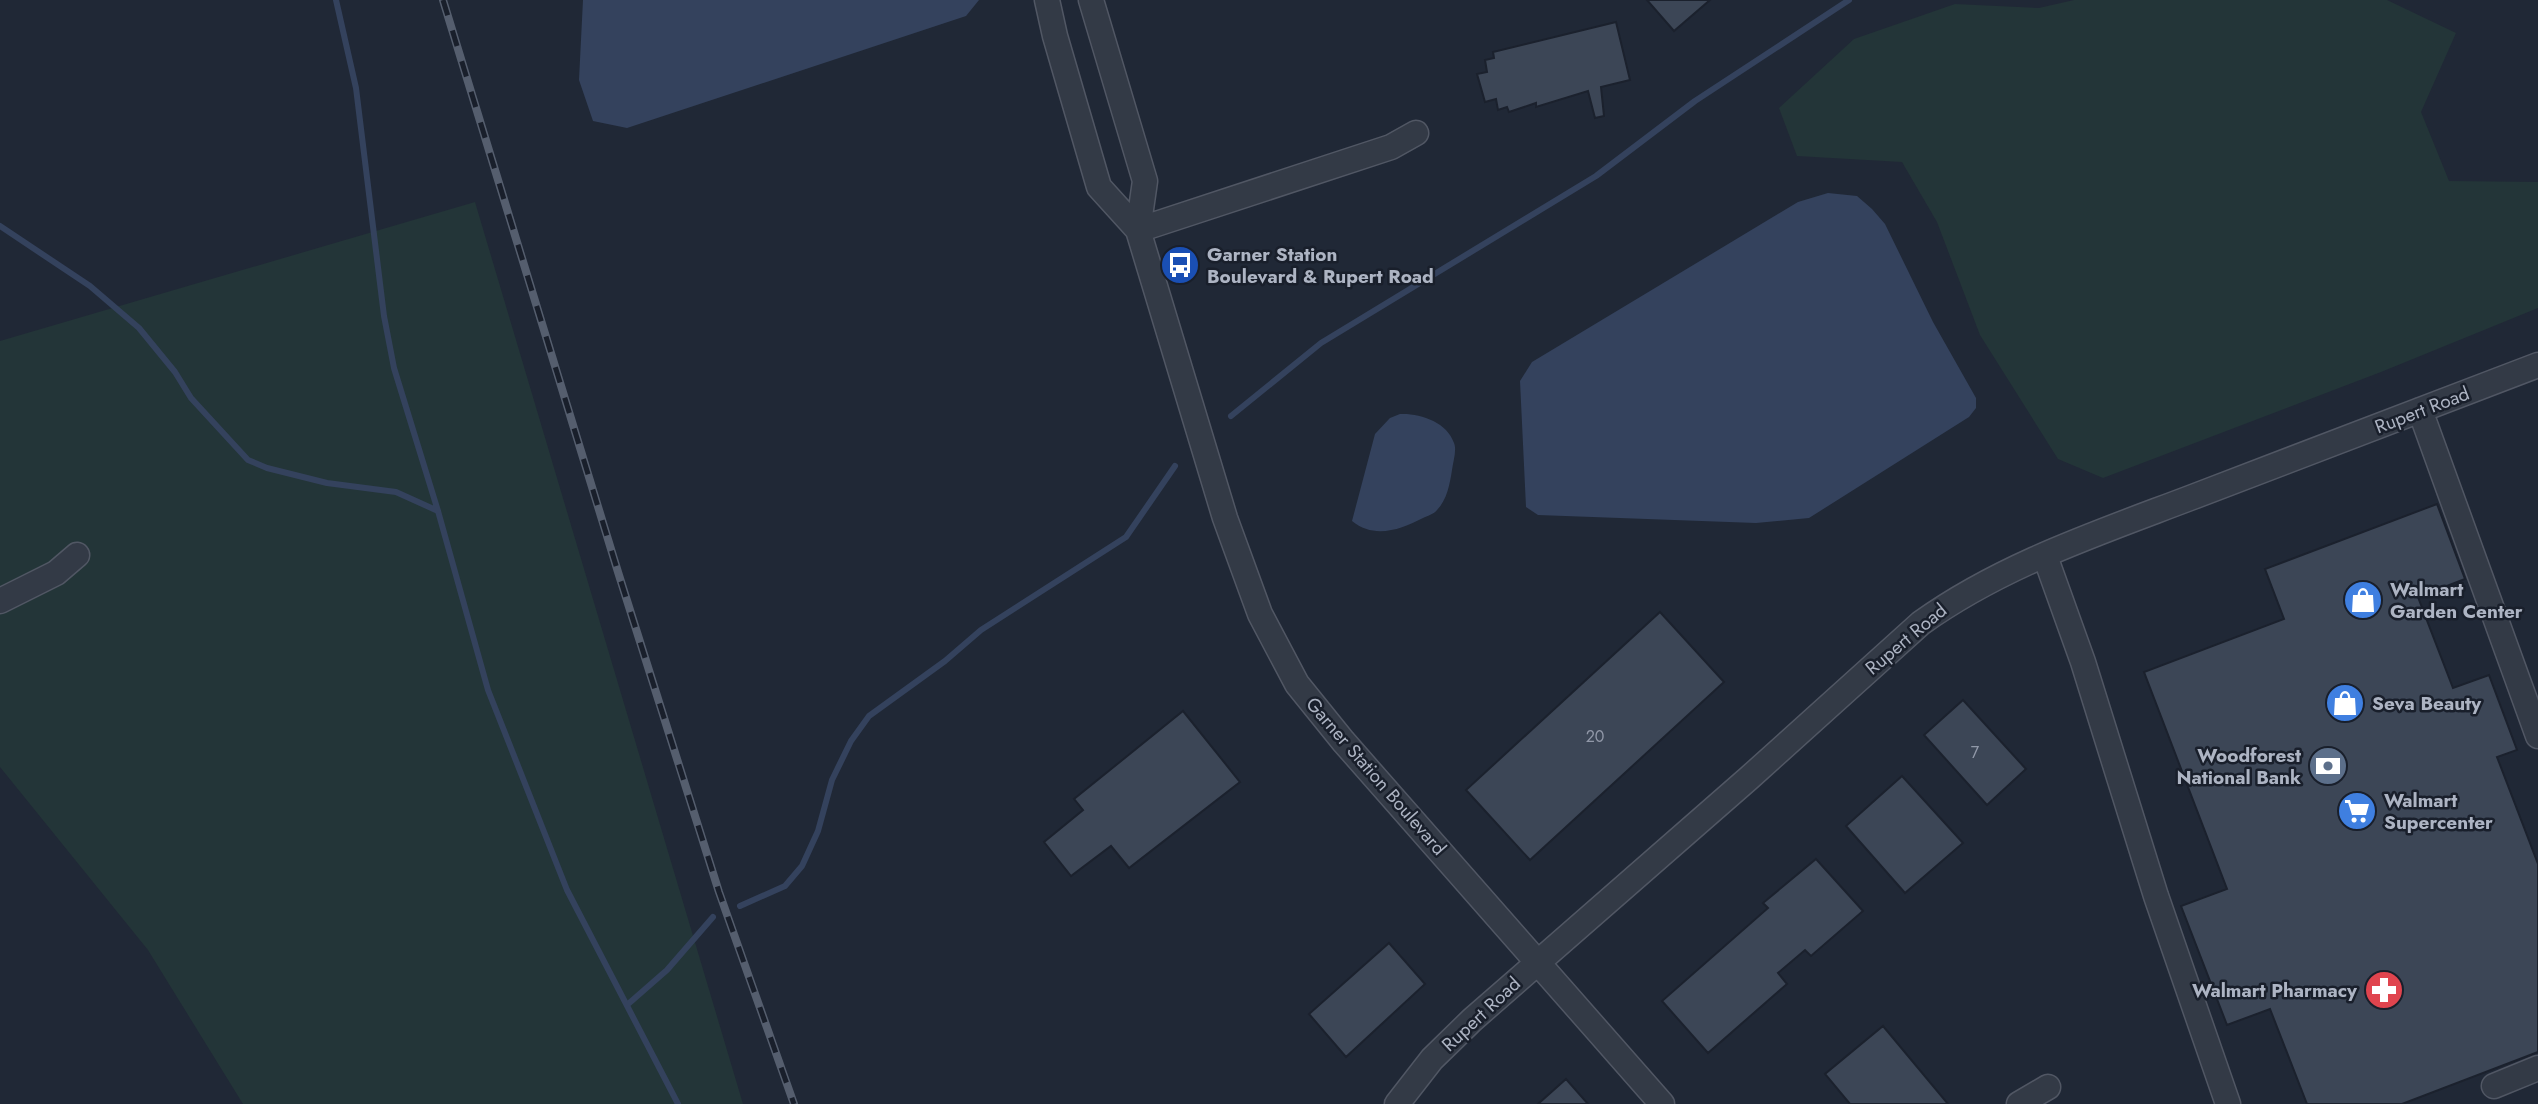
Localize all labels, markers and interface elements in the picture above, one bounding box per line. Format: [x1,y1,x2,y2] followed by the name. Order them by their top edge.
[1207,241,1434,290] place label: Garner Station Boulevard & Rupert Road
[1159,244,1201,286] bus stop icon: Garner Station Boulevard & Rupert Road
[2371,380,2473,440] street label: Rupert Road
[2390,576,2523,625] place label: Walmart Garden Center
[2342,579,2384,621] shop icon: Walmart Garden Center
[1859,597,1953,681] street label: Rupert Road
[2324,682,2366,724] shop icon: Seva Beauty
[2372,690,2482,717] place label: Seva Beauty
[1300,691,1452,861] street label: Garner Station Boulevard
[1586,725,1604,748] house number: 20
[1971,741,1980,764] house number: 7
[2176,742,2301,791] place label: Woodforest National Bank
[2307,745,2349,787] bank icon: Woodforest National Bank
[2384,787,2493,836] place label: Walmart Supercenter
[2336,790,2378,832] supermarket icon: Walmart Supercenter
[2363,969,2405,1011] pharmacy icon: Walmart Pharmacy
[1436,970,1526,1058] street label: Rupert Road
[2192,977,2358,1004] place label: Walmart Pharmacy

